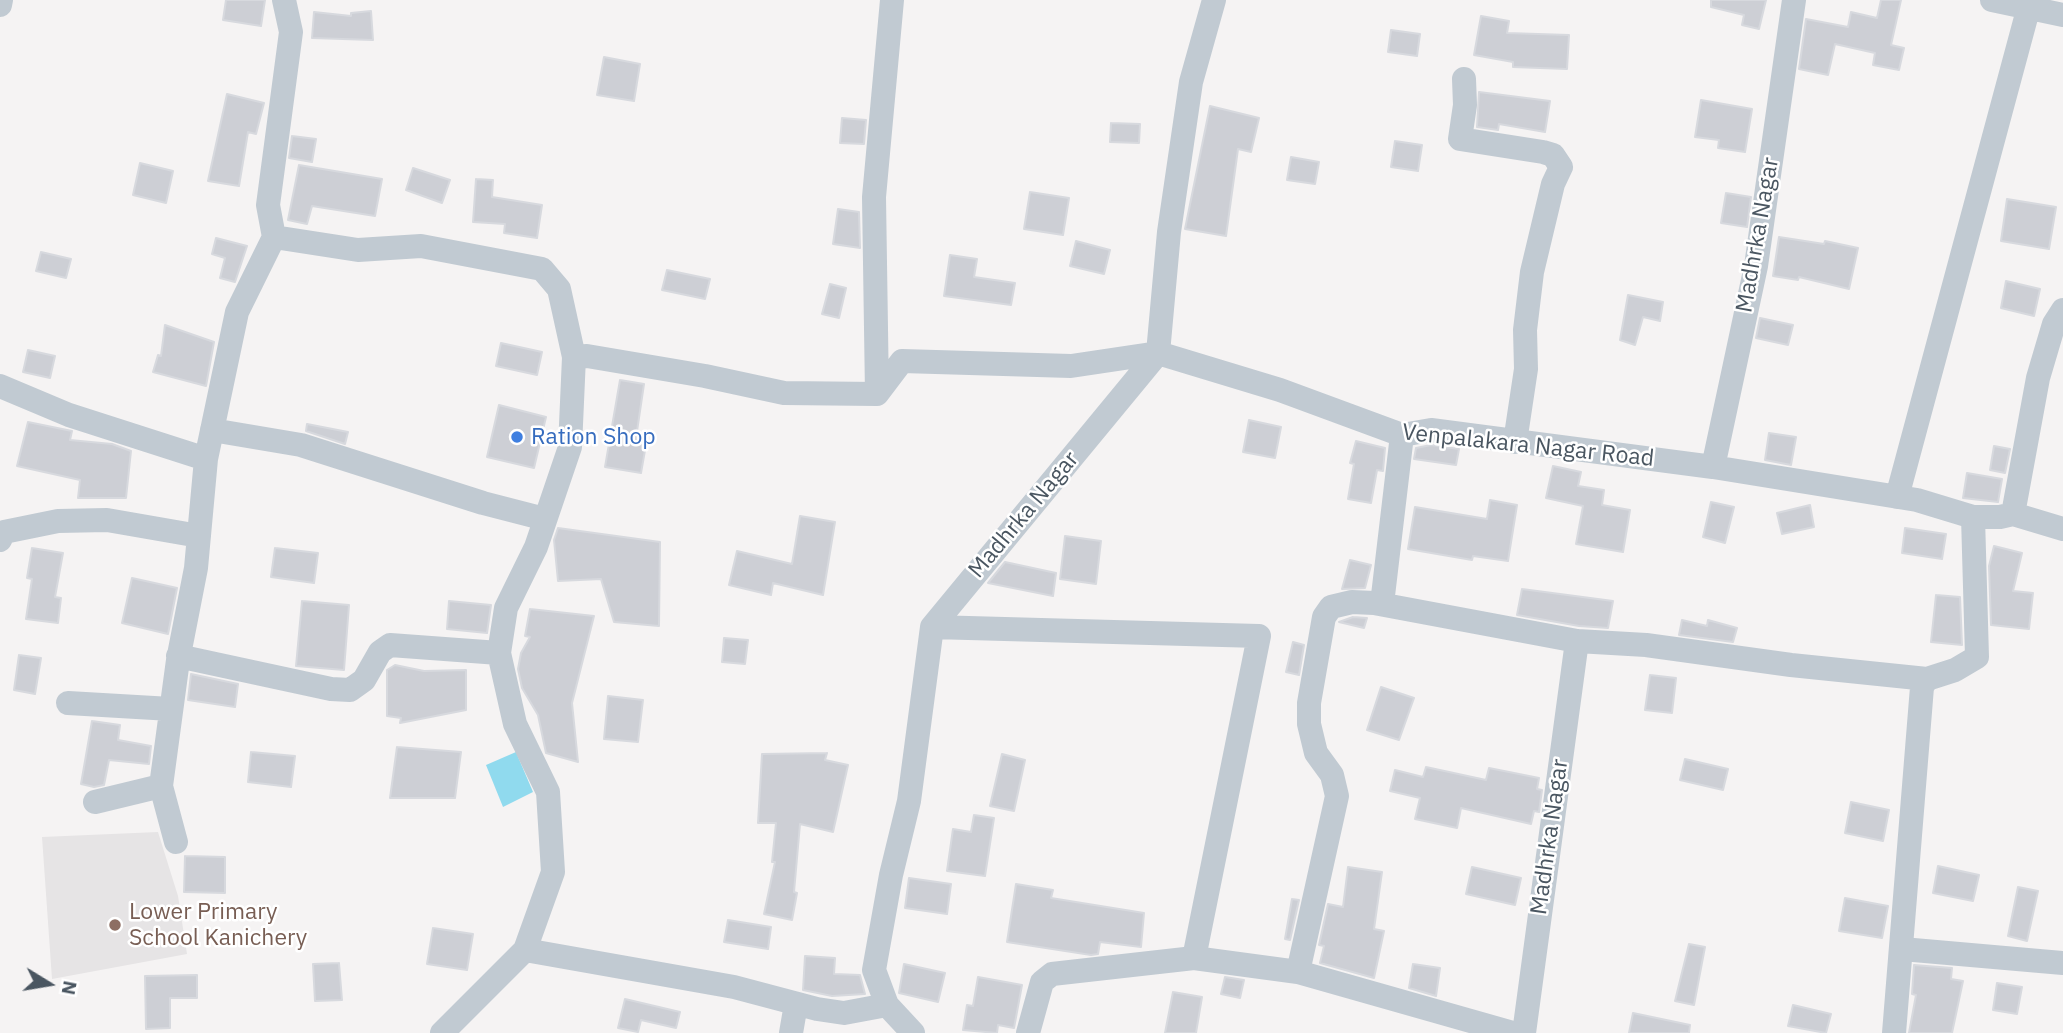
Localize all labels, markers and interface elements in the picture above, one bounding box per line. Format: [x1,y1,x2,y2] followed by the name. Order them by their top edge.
[1731,155,1785,315] street label: Madhrka Nagar
[1401,419,1655,473] street label: Venpalakara Nagar Road
[531,423,656,451] place label: Ration Shop
[509,429,525,445] marker: Ration Shop
[963,446,1085,584] street label: Madhrka Nagar
[1525,757,1575,917] street label: Madhrka Nagar
[129,898,307,952] place label: Lower Primary School Kanichery
[107,917,123,933] marker: Lower Primary School Kanichery
[14,949,84,1019] north arrow
[57,979,83,997] text: N

